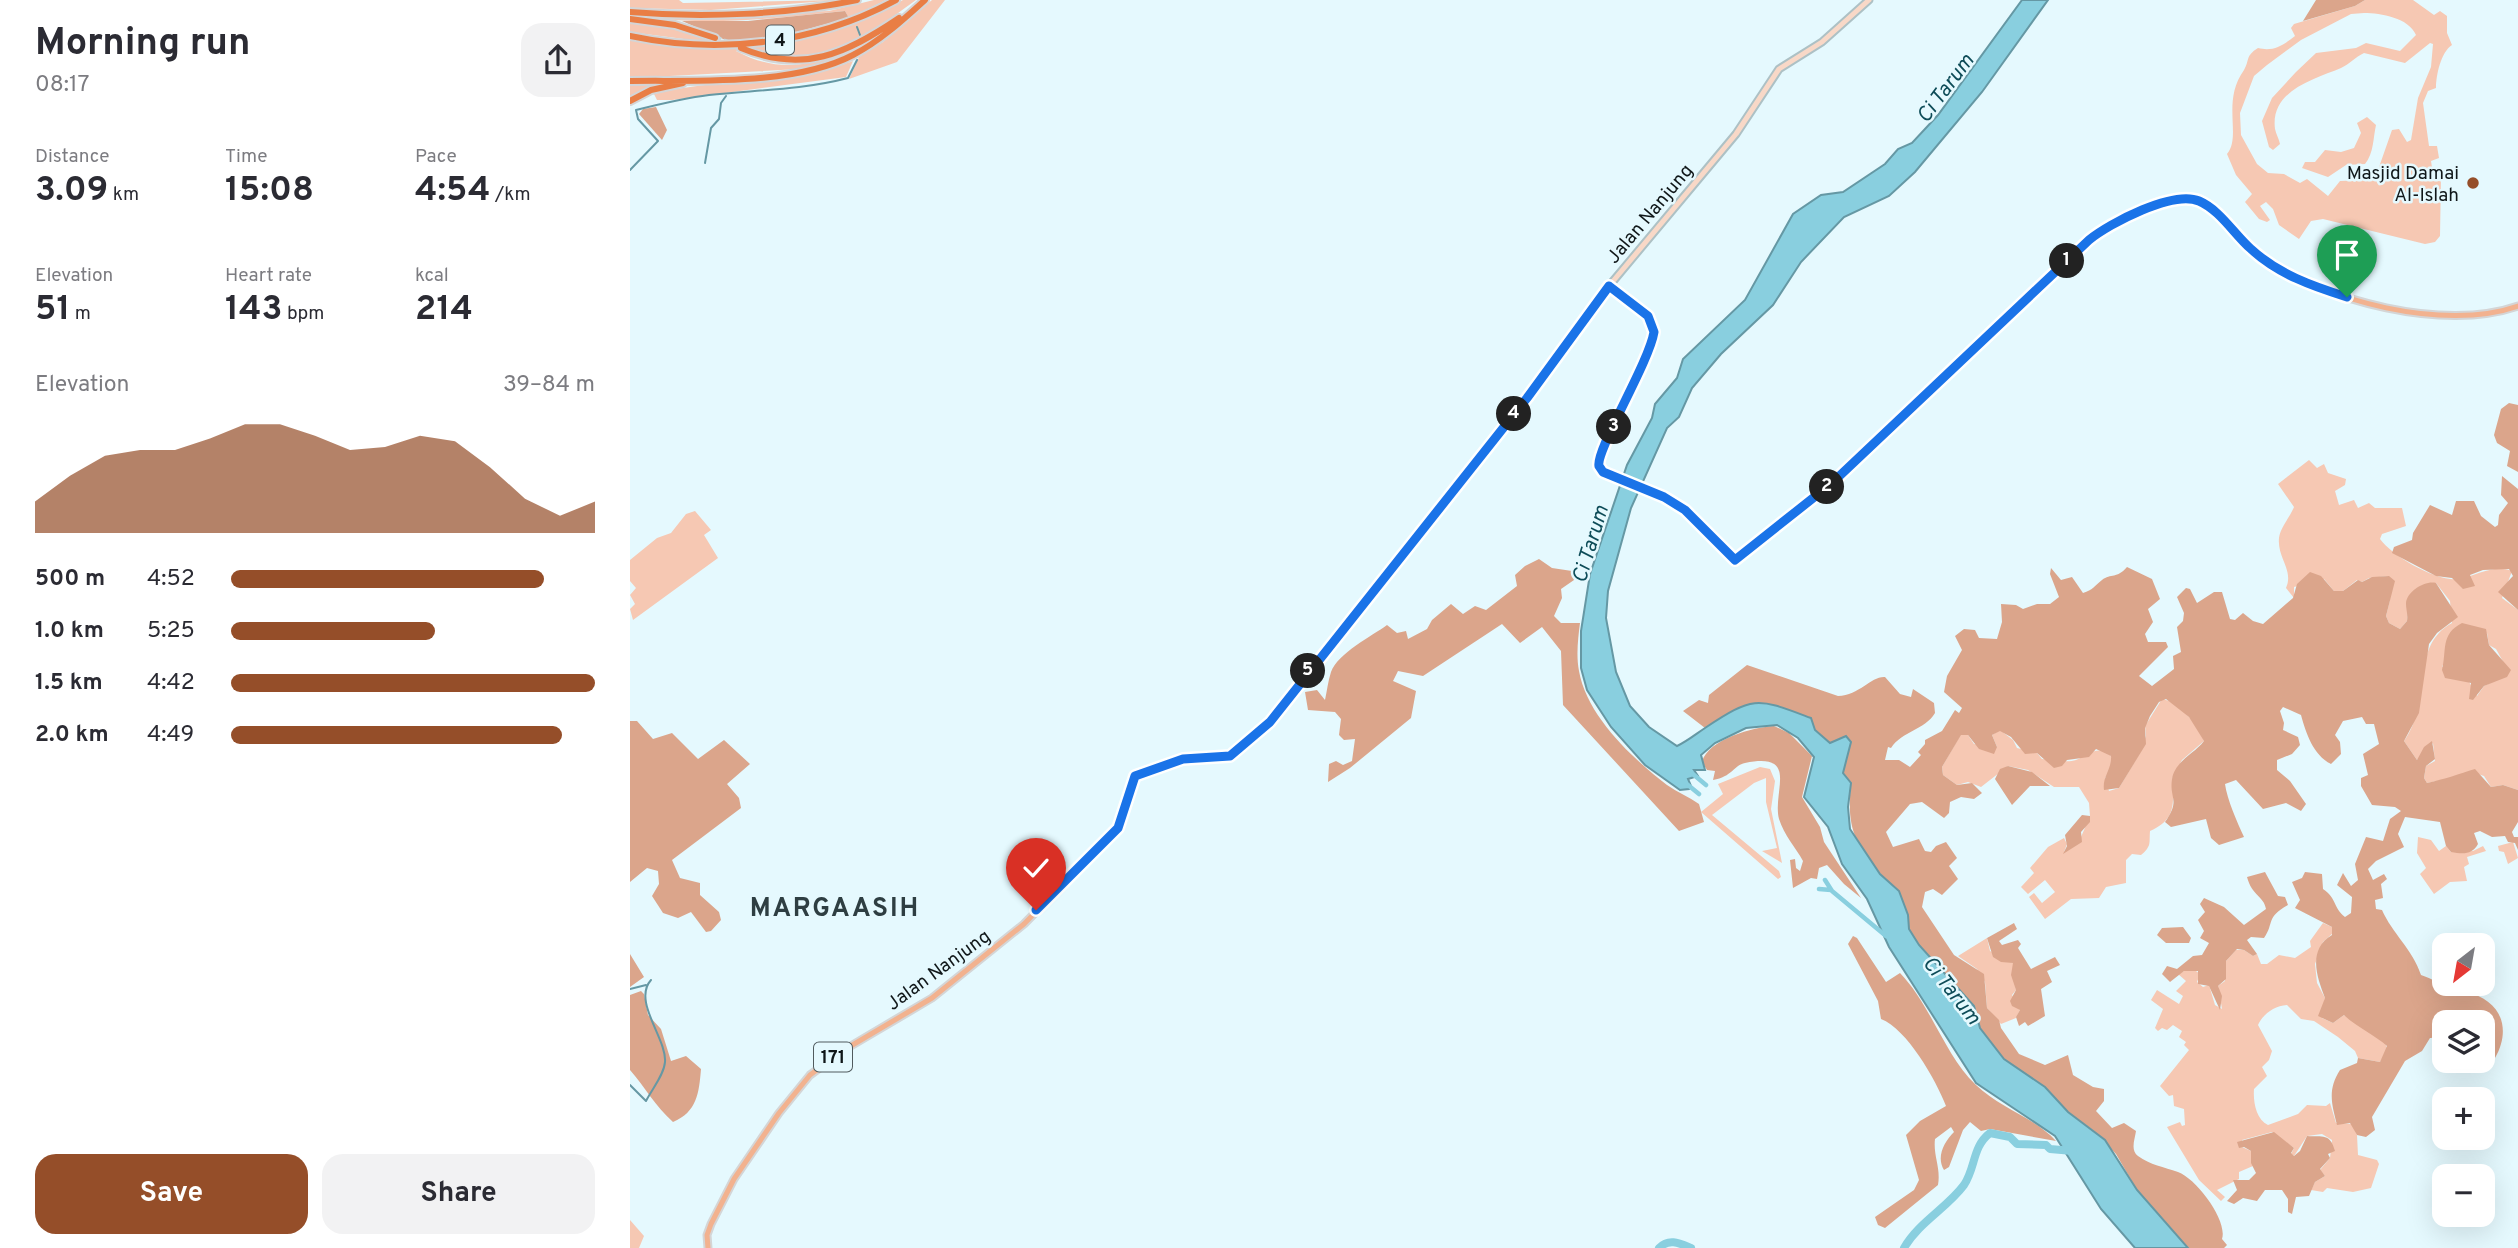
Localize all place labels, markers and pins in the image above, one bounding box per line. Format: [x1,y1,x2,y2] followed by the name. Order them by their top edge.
[2347,162,2459,208] place label: Masjid Damai Al-Islah
[2465,175,2481,191] marker: Masjid Damai Al-Islah
[2317,225,2377,297] pin
[2050,244,2084,278] pin: 1
[1496,396,1532,432] pin: 4
[1597,410,1632,444] pin: 3
[1810,470,1844,504] pin: 2
[1290,654,1326,688] pin: 5
[1006,838,1066,910] pin

